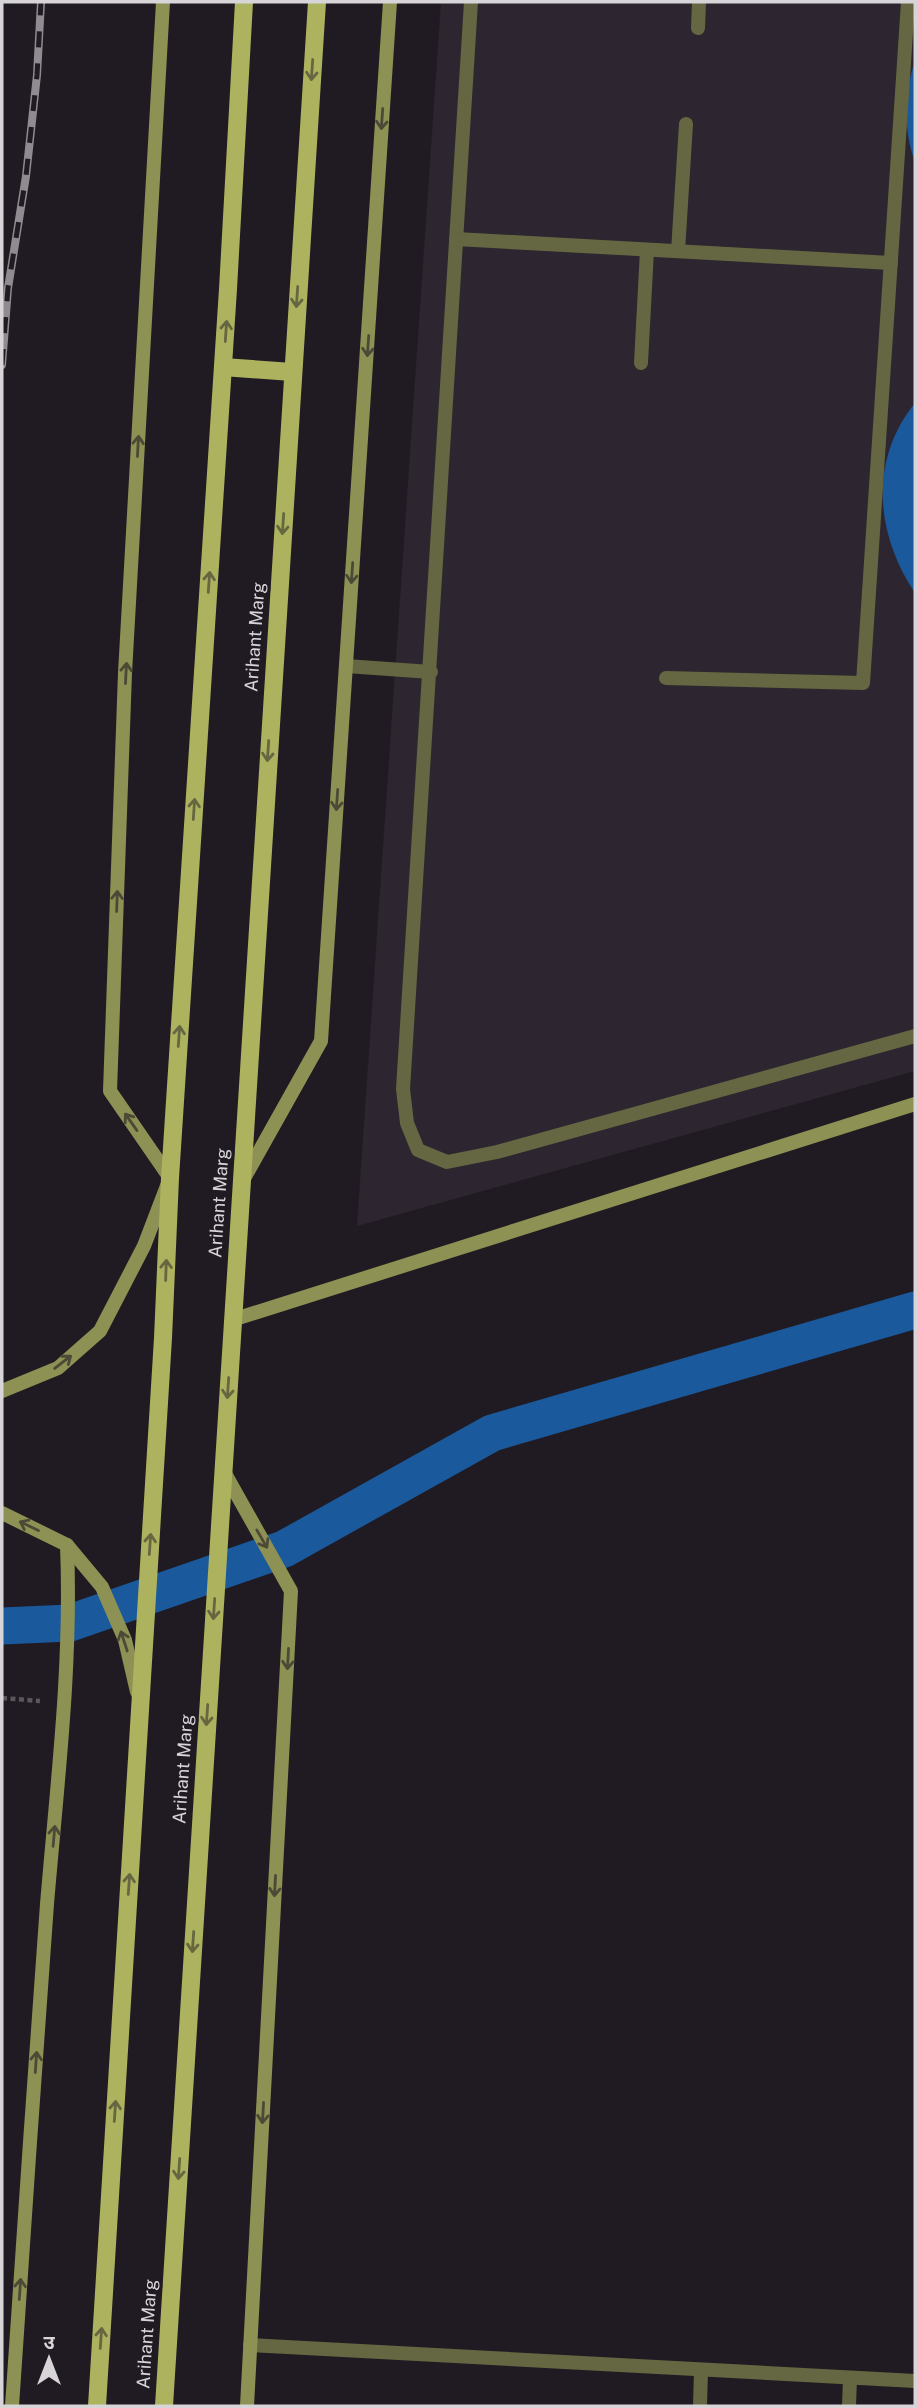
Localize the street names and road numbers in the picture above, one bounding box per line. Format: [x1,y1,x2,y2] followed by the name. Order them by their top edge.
[240,581,269,692] street label: Arihant Marg
[204,1147,233,1258] street label: Arihant Marg
[168,1713,197,1824] street label: Arihant Marg
[132,2278,161,2389] street label: Arihant Marg

